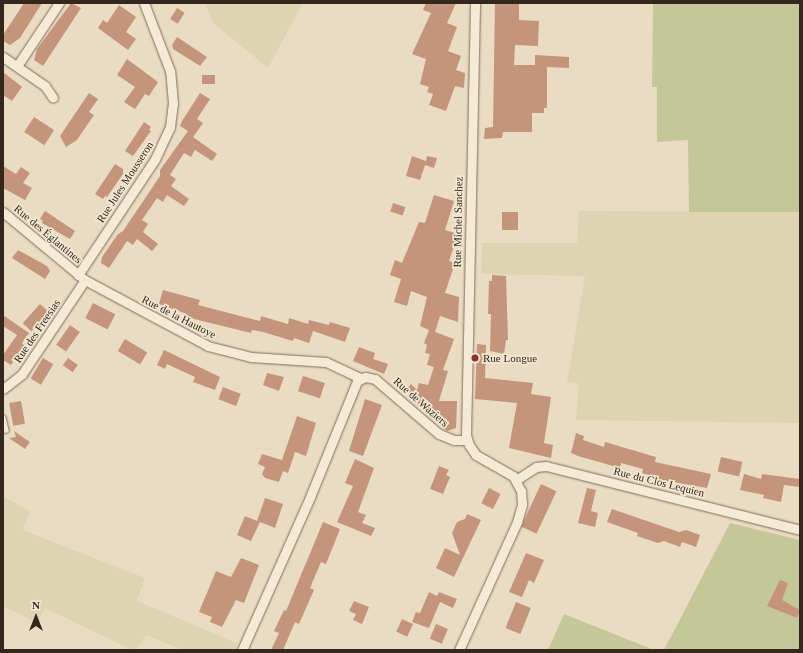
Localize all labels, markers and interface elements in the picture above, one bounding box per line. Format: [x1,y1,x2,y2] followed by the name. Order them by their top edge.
[94,139,156,225] street label: Rue Jules Mousseron
[451,176,465,268] street label: Rue Michel Sanchez
[11,202,85,266] street label: Rue des Églantines
[140,293,218,341] street label: Rue de la Hautoye
[11,297,63,365] street label: Rue des Freesias
[483,351,537,365] place label: Rue Longue
[470,353,480,363] marker: Rue Longue
[391,374,451,430] street label: Rue de Waziers
[612,464,706,500] street label: Rue du Clos Lequien
[16,597,56,637] north arrow
[32,599,40,611] text: N

